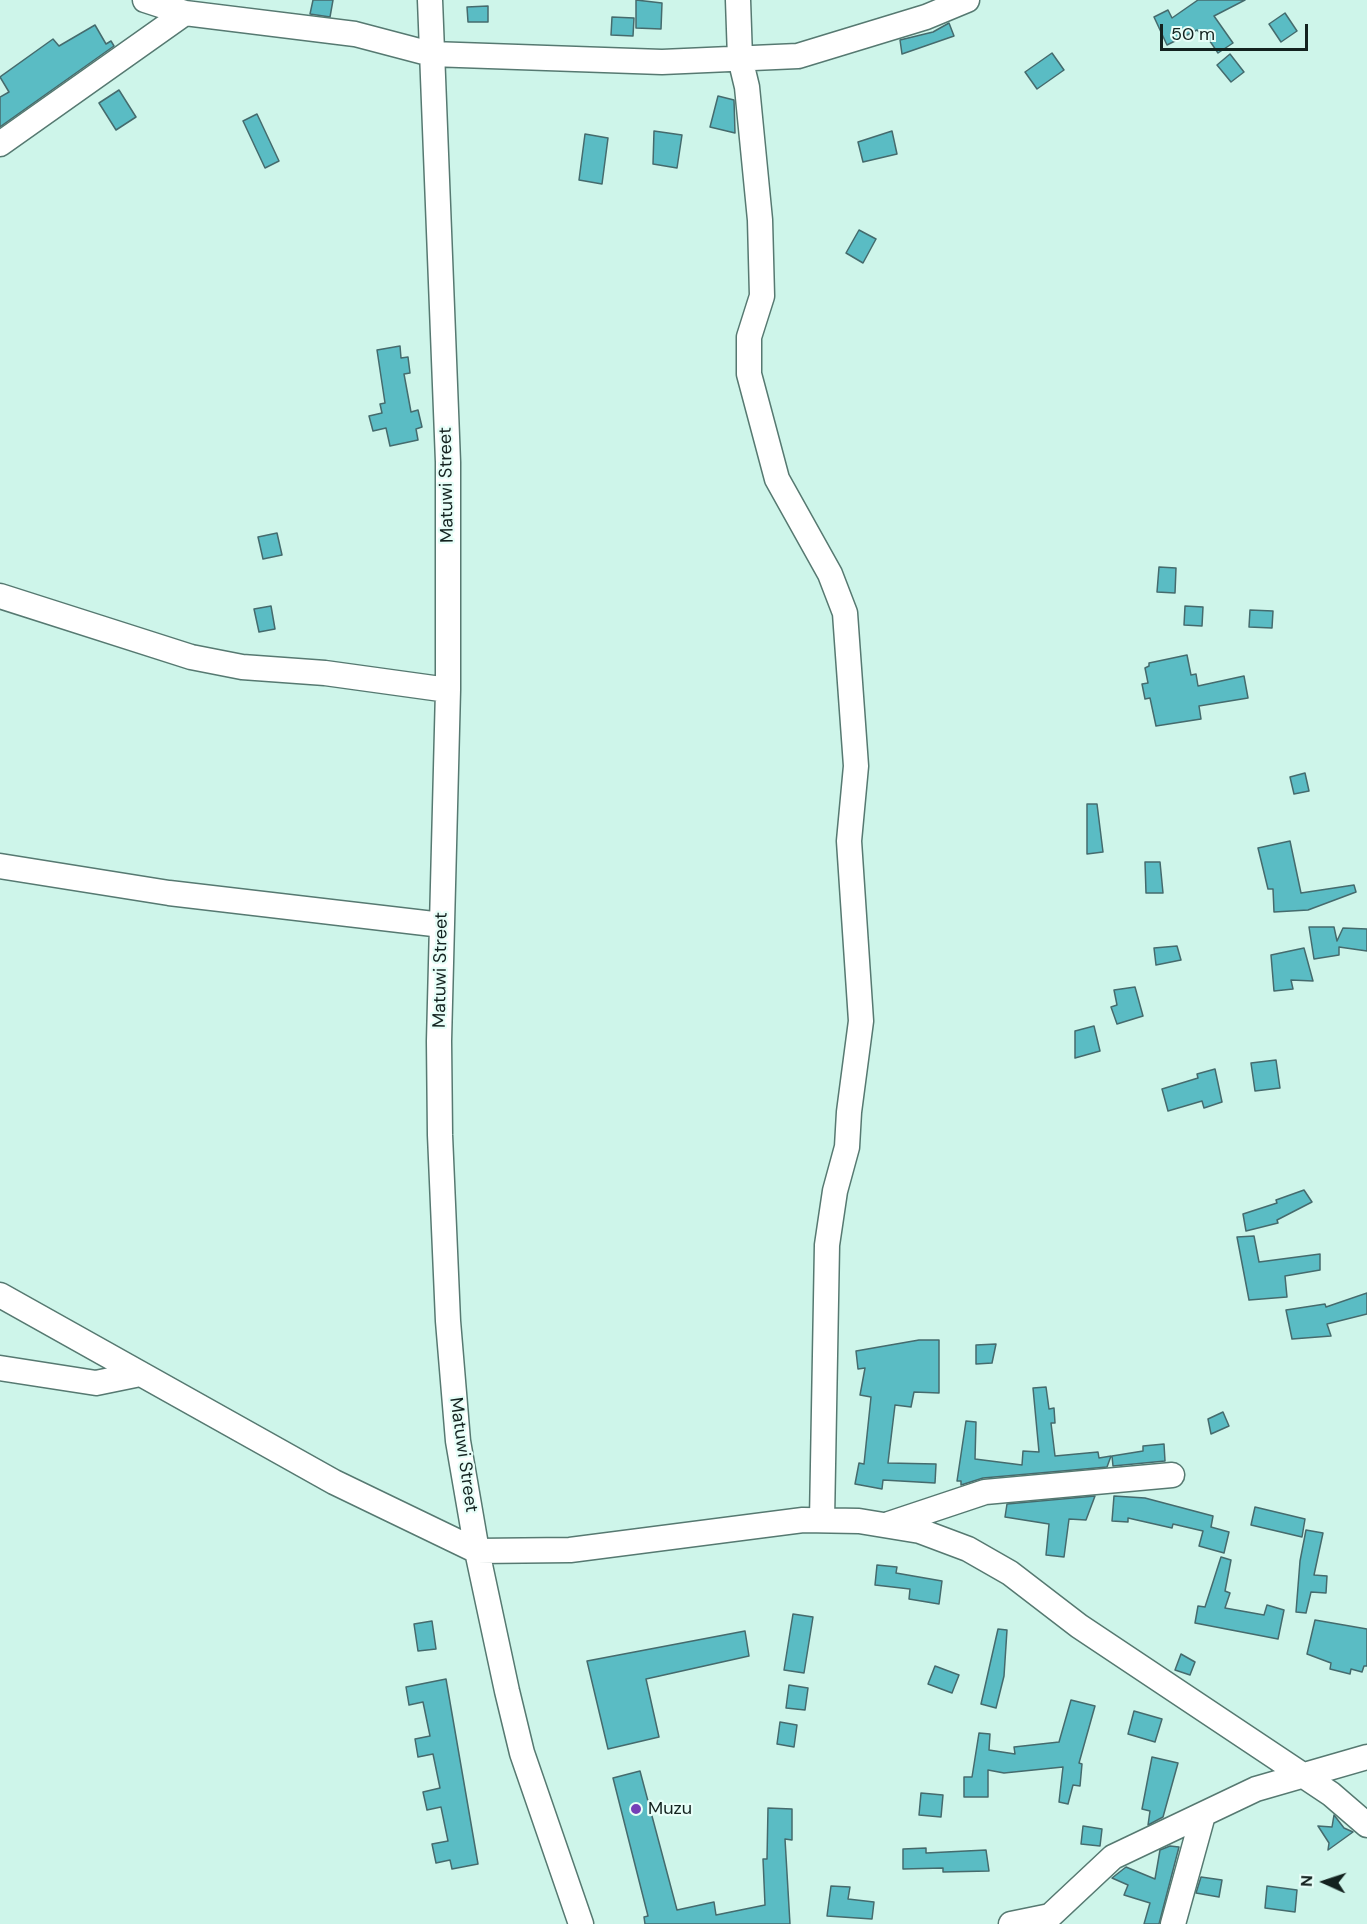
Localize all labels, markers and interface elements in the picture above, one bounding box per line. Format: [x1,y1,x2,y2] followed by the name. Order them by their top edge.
[1163,12,1312,50] scale bar
[1171,22,1215,46] text: 50 m
[435,427,459,543] street label: Matuwi Street
[429,912,453,1028] street label: Matuwi Street
[444,1396,482,1514] street label: Matuwi Street
[648,1798,692,1820] place label: Muzu
[629,1802,643,1816] marker: Muzu
[1295,1852,1355,1912] north arrow
[1296,1875,1317,1887] text: N

